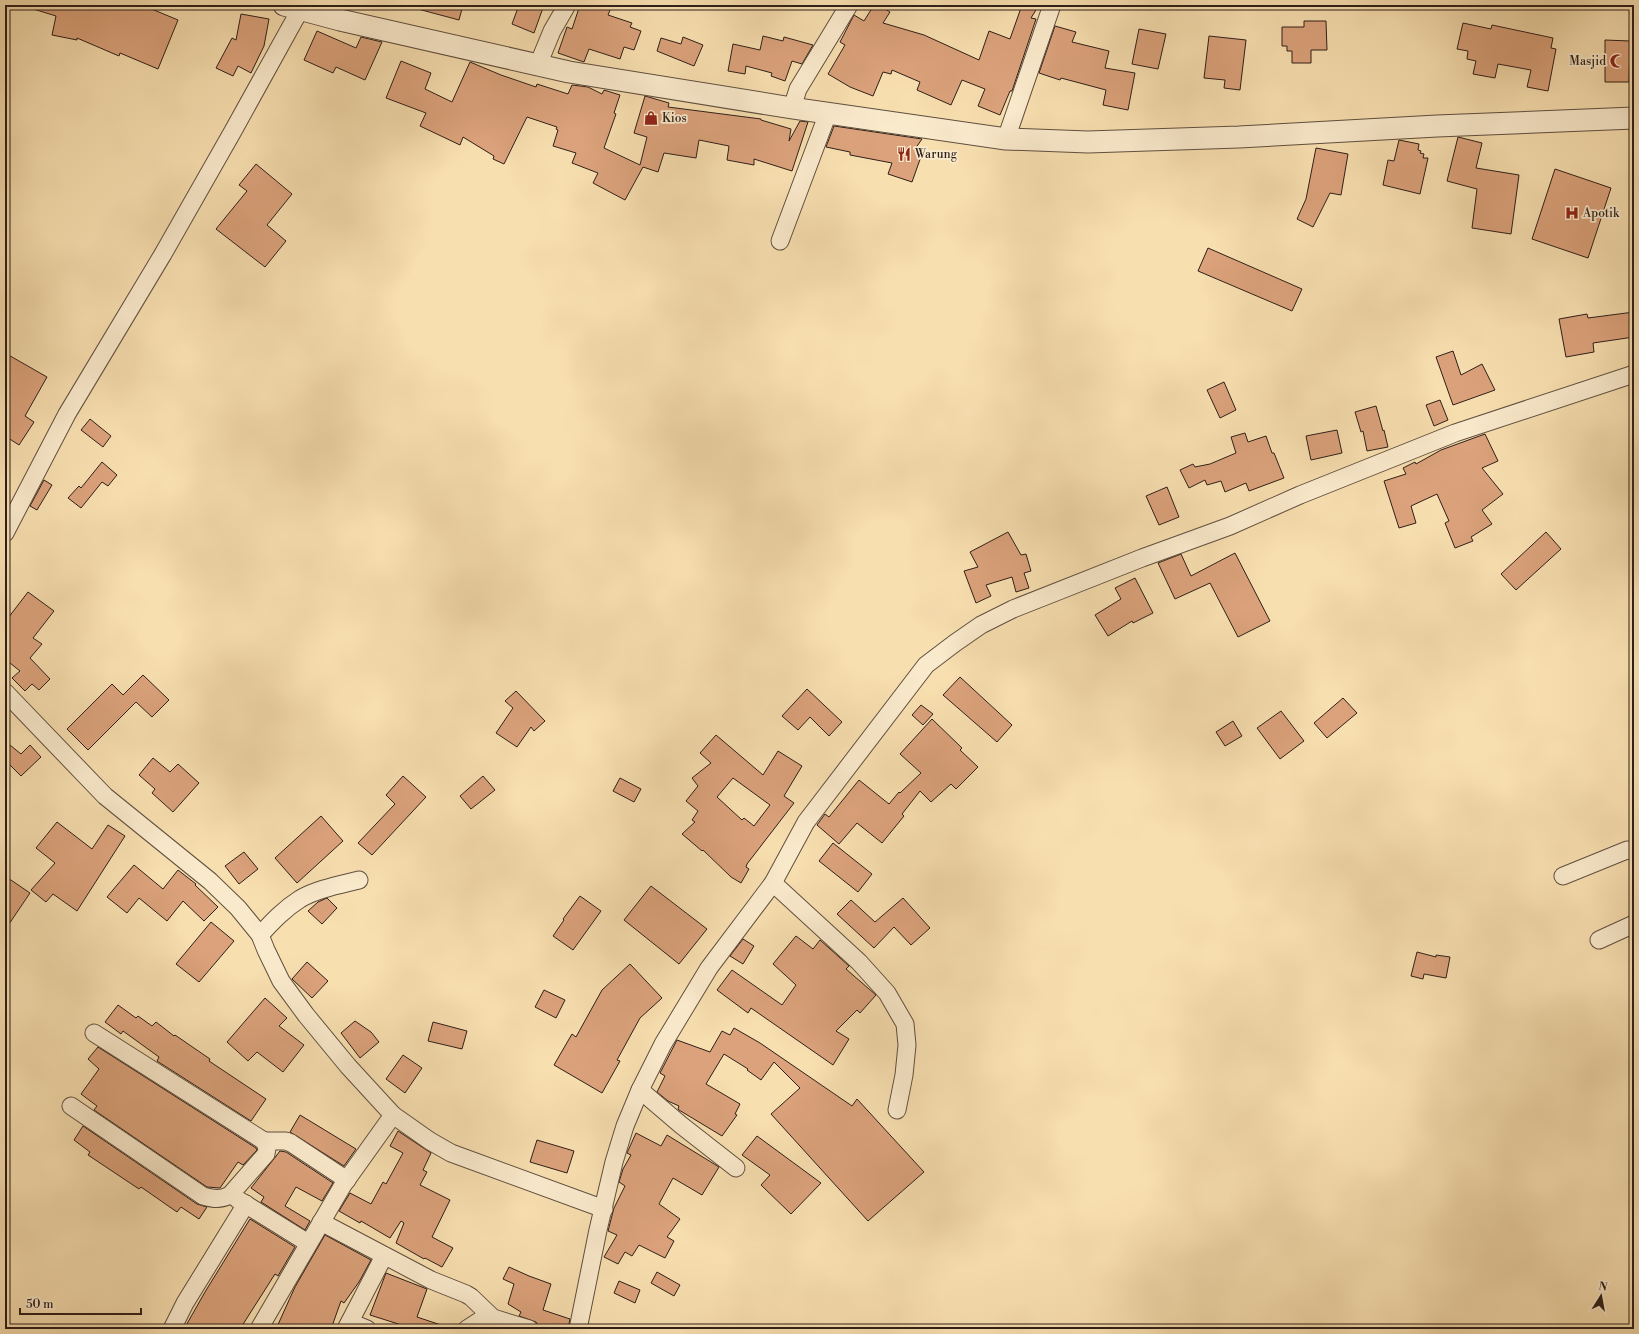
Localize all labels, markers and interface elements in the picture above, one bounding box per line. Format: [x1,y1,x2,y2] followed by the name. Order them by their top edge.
[1609,53,1625,69] mosque icon: Masjid
[1569,54,1606,69] place label: Masjid
[643,110,659,126] shop icon: Kios
[662,111,687,126] place label: Kios
[896,146,912,162] restaurant icon: Warung
[914,147,958,162] place label: Warung
[1564,205,1580,221] hospital icon: Apotik
[1582,206,1620,221] place label: Apotik
[1581,1276,1621,1316] north arrow
[1597,1279,1609,1295] text: N
[20,1290,141,1316] scale bar
[26,1297,54,1312] text: 50 m

